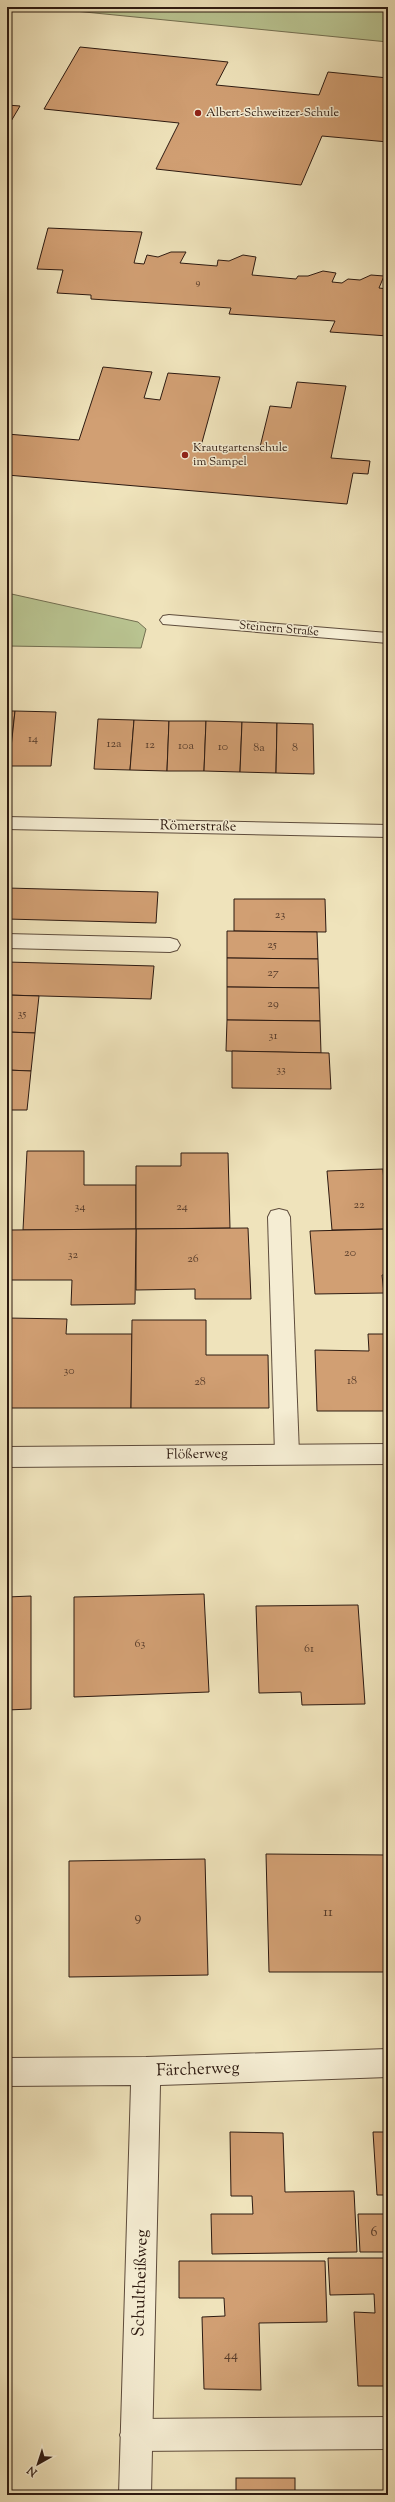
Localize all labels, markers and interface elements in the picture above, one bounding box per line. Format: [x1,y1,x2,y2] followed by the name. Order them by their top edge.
[206,104,339,122] place label: Albert-Schweitzer-Schule
[193,108,203,118] marker: Albert-Schweitzer-Schule
[196,275,201,290] house number: 9
[193,439,288,471] place label: Krautgartenschule im Sampel
[180,450,190,460] marker: Krautgartenschule im Sampel
[238,617,320,641] street label: Steinern Straße
[28,730,38,748] house number: 14
[106,735,122,753] house number: 12a
[145,736,155,754] house number: 12
[178,737,194,755] house number: 10a
[218,738,228,756] house number: 10
[253,739,265,757] house number: 8a
[292,739,298,757] house number: 8
[160,816,236,838] street label: Römerstraße
[275,906,285,924] house number: 23
[267,936,277,954] house number: 25
[267,964,279,982] house number: 27
[267,995,279,1013] house number: 29
[18,1005,26,1023] house number: 35
[269,1027,277,1045] house number: 31
[276,1061,286,1079] house number: 33
[353,1196,365,1214] house number: 22
[75,1198,85,1216] house number: 34
[176,1198,188,1216] house number: 24
[344,1244,356,1262] house number: 20
[68,1246,79,1264] house number: 32
[187,1250,199,1268] house number: 26
[63,1362,75,1380] house number: 30
[347,1372,357,1390] house number: 18
[194,1373,206,1391] house number: 28
[166,1444,228,1466] street label: Flößerweg
[135,1635,146,1653] house number: 63
[304,1640,314,1658] house number: 61
[323,1903,333,1923] house number: 11
[135,1908,142,1928] house number: 9
[156,2057,240,2083] street label: Färcherweg
[371,2223,378,2243] house number: 6
[127,2229,155,2337] street label: Schultheißweg
[224,2346,238,2366] house number: 44
[18,2444,58,2484] north arrow
[24,2462,42,2481] text: N

